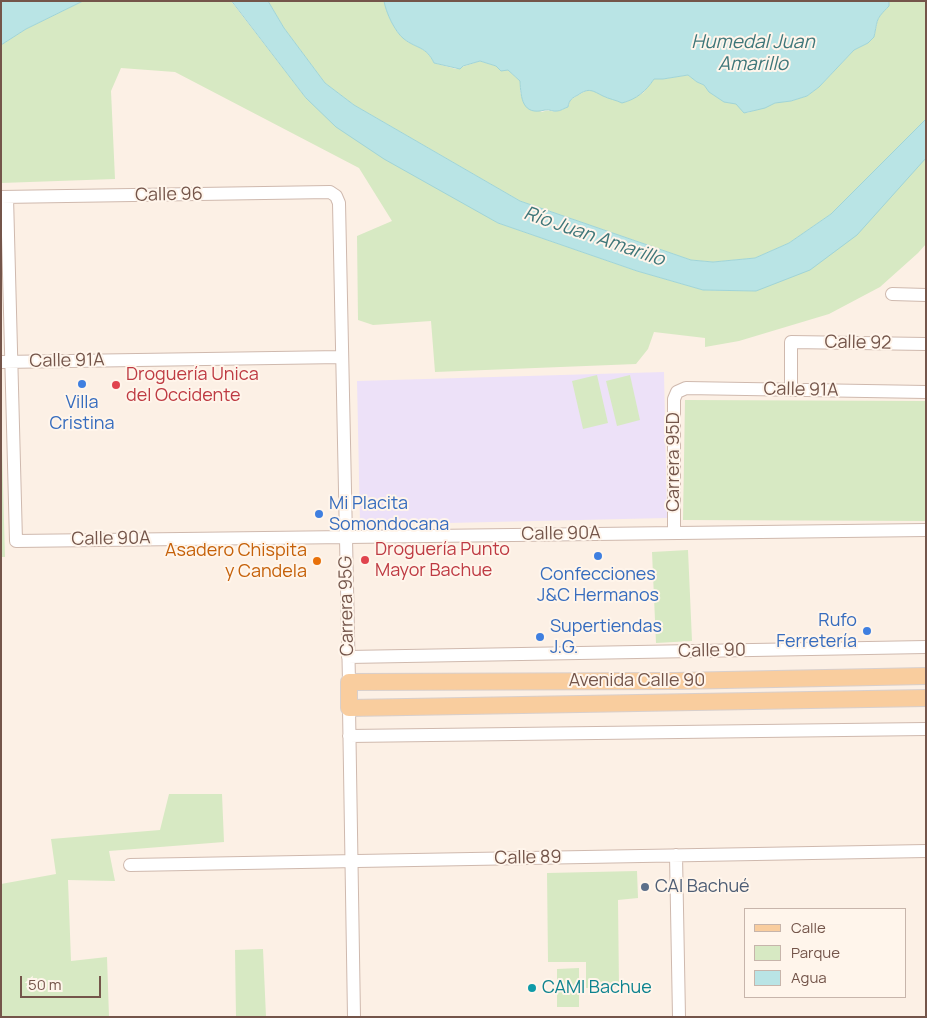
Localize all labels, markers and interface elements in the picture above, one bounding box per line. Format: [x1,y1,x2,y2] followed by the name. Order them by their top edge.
[691,32,815,76] water label: Humedal Juan Amarillo
[135,184,203,206] street label: Calle 96
[521,202,667,272] water label: Río Juan Amarillo
[824,332,892,354] street label: Calle 92
[29,350,105,372] street label: Calle 91A
[126,364,259,406] place label: Droguería Unica del Occidente
[76,378,88,390] marker: Villa Cristina
[110,379,122,391] marker: Droguería Unica del Occidente
[763,379,839,401] street label: Calle 91A
[49,392,115,434] place label: Villa Cristina
[663,412,685,512] street label: Carrera 95D
[329,493,449,536] place label: Mi Placita Somondocana
[313,508,325,520] marker: Mi Placita Somondocana
[521,523,601,545] street label: Calle 90A
[71,528,151,550] street label: Calle 90A
[375,539,510,582] place label: Droguería Punto Mayor Bachue
[165,540,307,582] place label: Asadero Chispita y Candela
[592,550,604,562] marker: Confecciones J&C Hermanos
[359,554,371,566] marker: Droguería Punto Mayor Bachue
[311,555,323,567] marker: Asadero Chispita y Candela
[335,556,359,656] street label: Carrera 95G
[537,564,659,606] place label: Confecciones J&C Hermanos
[776,610,857,652] place label: Rufo Ferretería
[550,616,662,659] place label: Supertiendas J.G.
[861,625,873,637] marker: Rufo Ferretería
[534,631,546,643] marker: Supertiendas J.G.
[678,640,746,662] street label: Calle 90
[569,670,705,692] street label: Avenida Calle 90
[494,847,562,869] street label: Calle 89
[655,876,750,898] place label: CAI Bachué
[639,881,651,893] marker: CAI Bachué
[744,908,907,998] legend
[791,917,826,938] text: Calle
[791,942,840,963] text: Parque
[22,966,104,998] scale bar
[791,967,827,988] text: Agua
[28,974,62,995] text: 50 m
[542,977,652,999] place label: CAMI Bachue
[526,982,538,994] marker: CAMI Bachue

